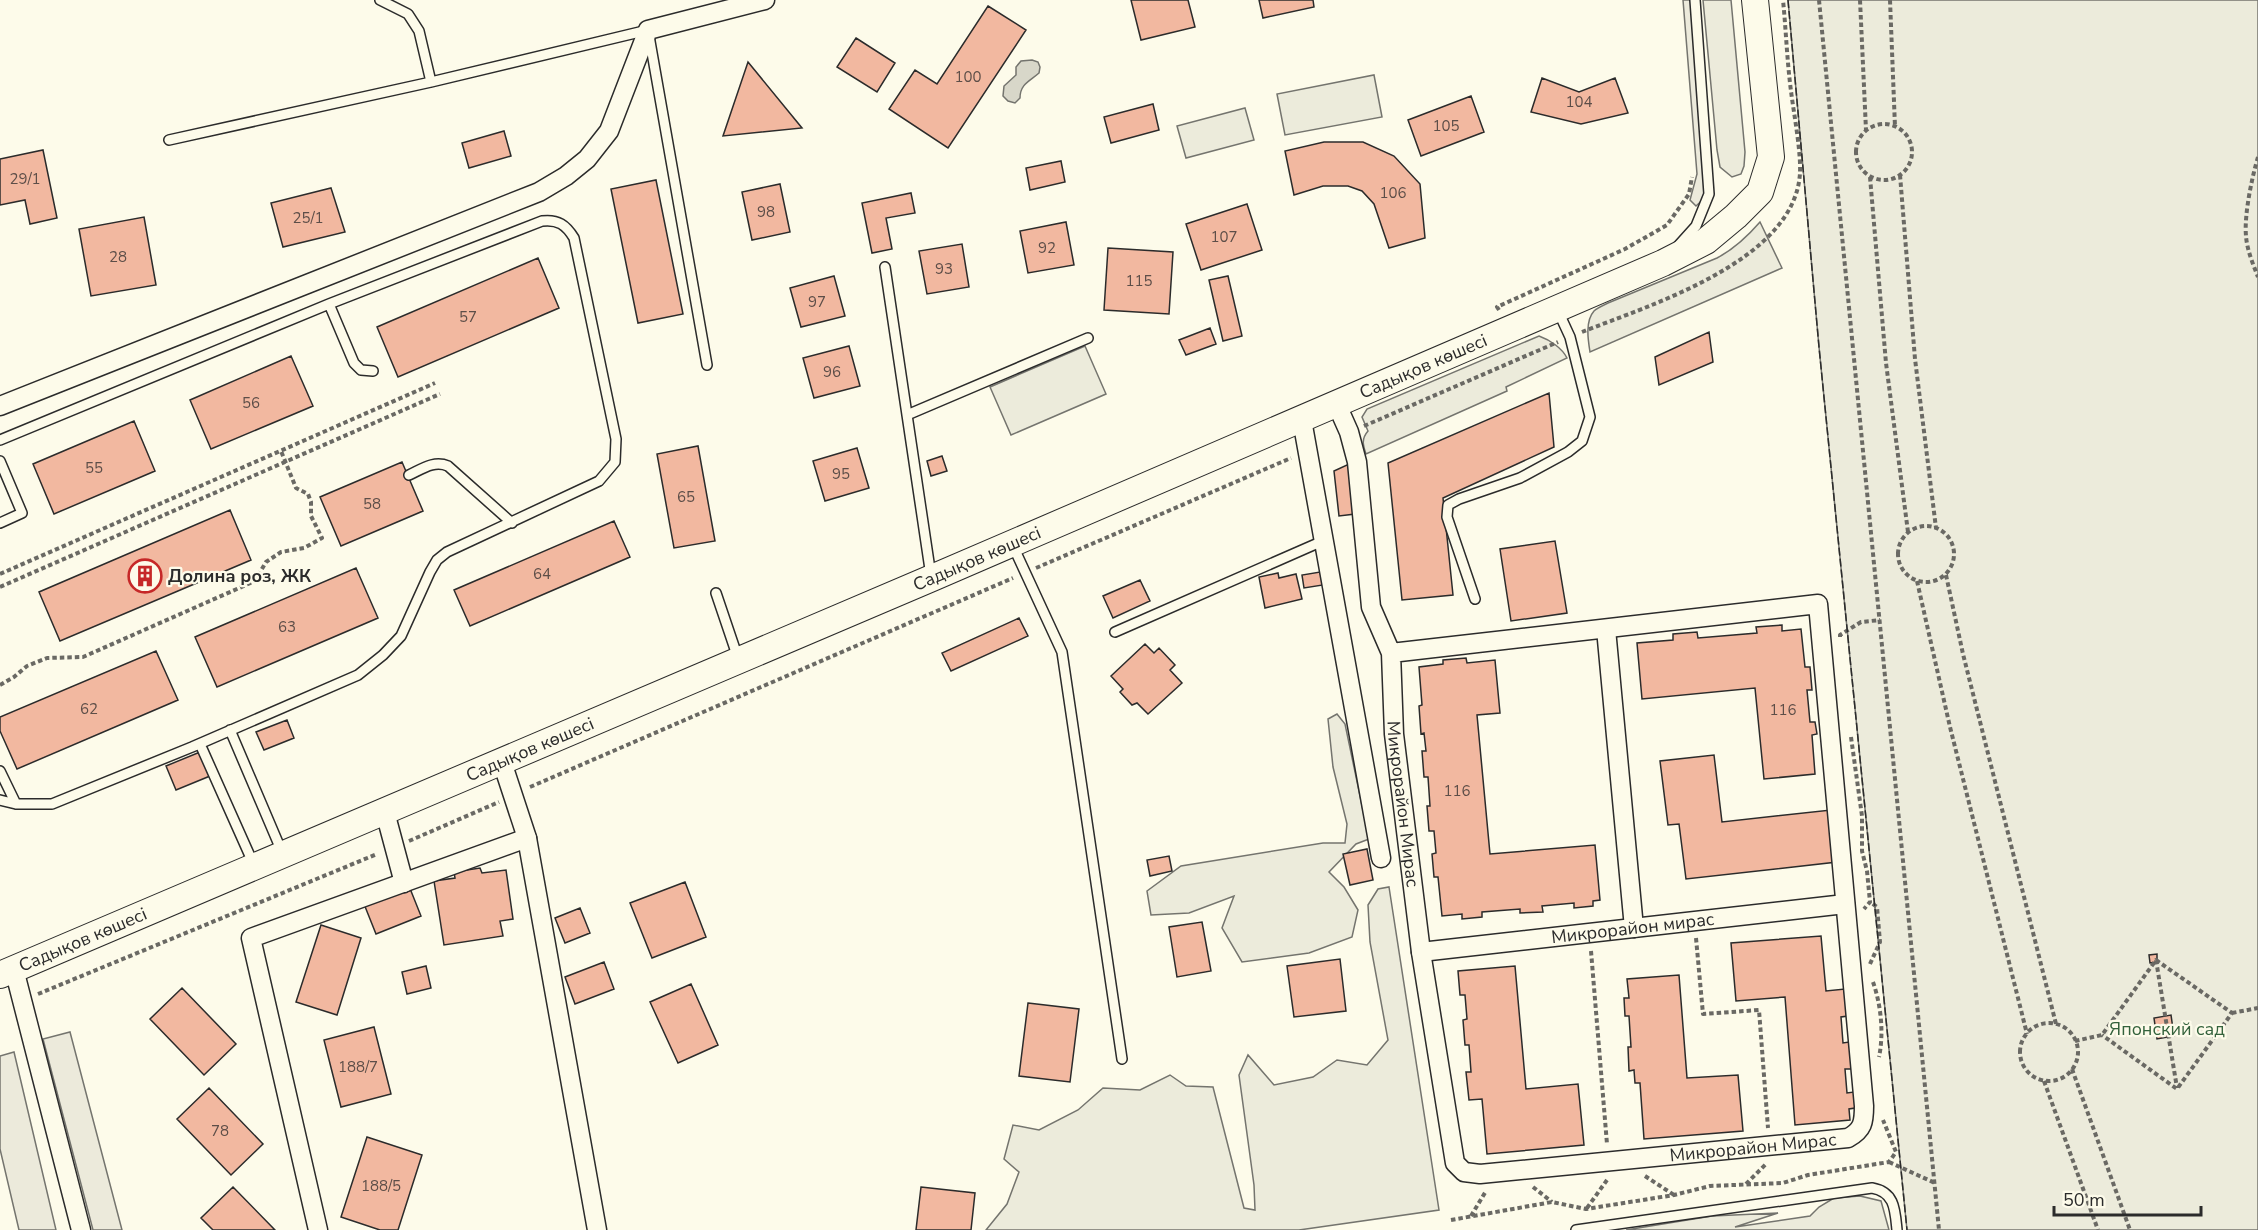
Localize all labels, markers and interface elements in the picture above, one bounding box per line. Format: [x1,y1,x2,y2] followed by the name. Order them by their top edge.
[954,67,982,87] house number: 100
[1565,92,1593,112] house number: 104
[1432,116,1460,136] house number: 105
[9,169,41,189] house number: 29/1
[1379,183,1407,203] house number: 106
[757,202,775,222] house number: 98
[292,208,324,228] house number: 25/1
[1210,227,1238,247] house number: 107
[1038,238,1056,258] house number: 92
[109,247,127,267] house number: 28
[935,259,953,279] house number: 93
[1125,271,1153,291] house number: 115
[808,292,826,312] house number: 97
[459,307,477,327] house number: 57
[1356,328,1491,404] street label: Садықов көшесі
[823,362,841,382] house number: 96
[242,393,260,413] house number: 56
[85,458,103,478] house number: 55
[832,464,850,484] house number: 95
[677,487,695,507] house number: 65
[363,494,381,514] house number: 58
[909,520,1045,597] street label: Садықов көшесі
[127,558,163,594] building icon: Долина роз, ЖК
[168,564,312,588] place label: Долина роз, ЖК
[533,564,551,584] house number: 64
[278,617,296,637] house number: 63
[80,699,98,719] house number: 62
[1769,700,1797,720] house number: 116
[462,711,598,787] street label: Садықов көшесі
[1382,720,1425,889] street label: Микрорайон Мирас
[1443,781,1471,801] house number: 116
[15,902,151,978] street label: Садықов көшесі
[1550,907,1716,949] street label: Микрорайон мирас
[2109,1017,2225,1041] park label: Японский сад
[338,1057,378,1077] house number: 188/7
[211,1121,229,1141] house number: 78
[1668,1127,1838,1167] street label: Микрорайон Мирас
[361,1176,401,1196] house number: 188/5
[2054,1179,2201,1217] scale bar
[2063,1188,2105,1212] text: 50 m

